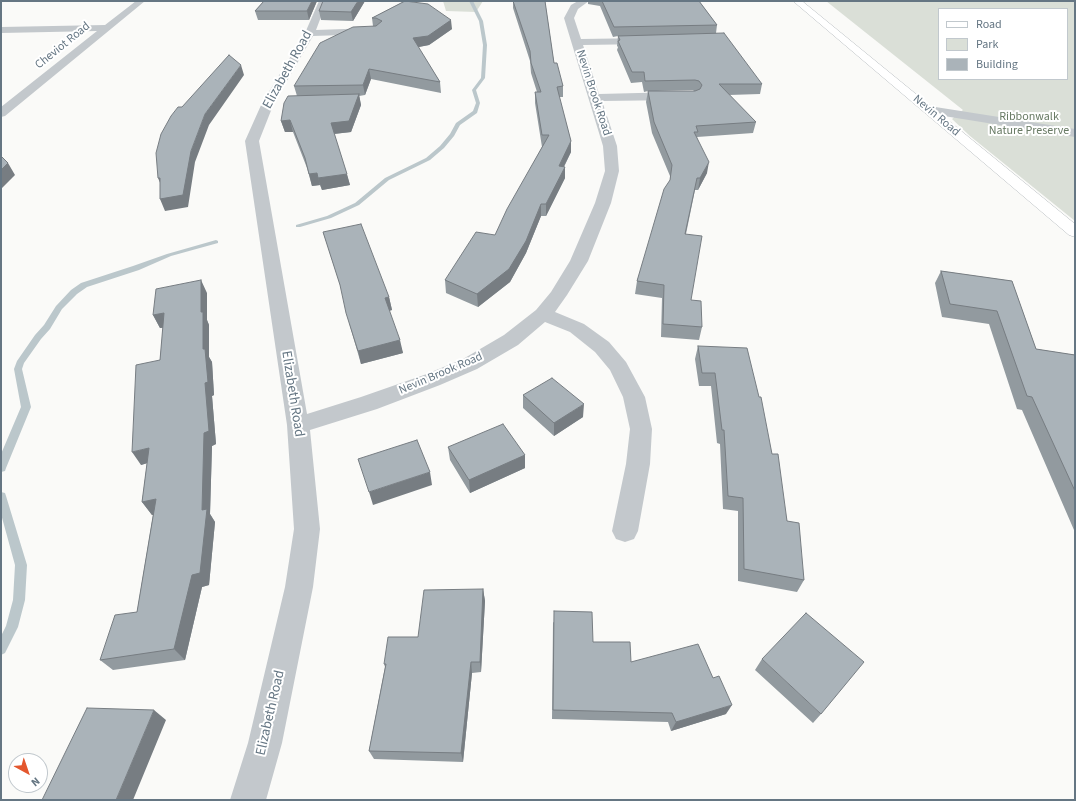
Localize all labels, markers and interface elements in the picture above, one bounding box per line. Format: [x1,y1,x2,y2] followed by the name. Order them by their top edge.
[938,8,1068,80] legend
[976,16,1002,33] text: Road
[33,19,93,73] street label: Cheviot Road
[260,28,316,112] street label: Elizabeth Road
[976,36,998,53] text: Park
[572,48,614,138] street label: Nevin Brook Road
[976,56,1018,73] text: Building
[910,92,962,140] street label: Nevin Road
[989,110,1069,138] park label: Ribbonwalk Nature Preserve
[277,350,307,438] street label: Elizabeth Road
[397,350,485,398] street label: Nevin Brook Road
[253,669,289,757] street label: Elizabeth Road
[8,753,48,793] north arrow
[28,774,43,790] text: N

